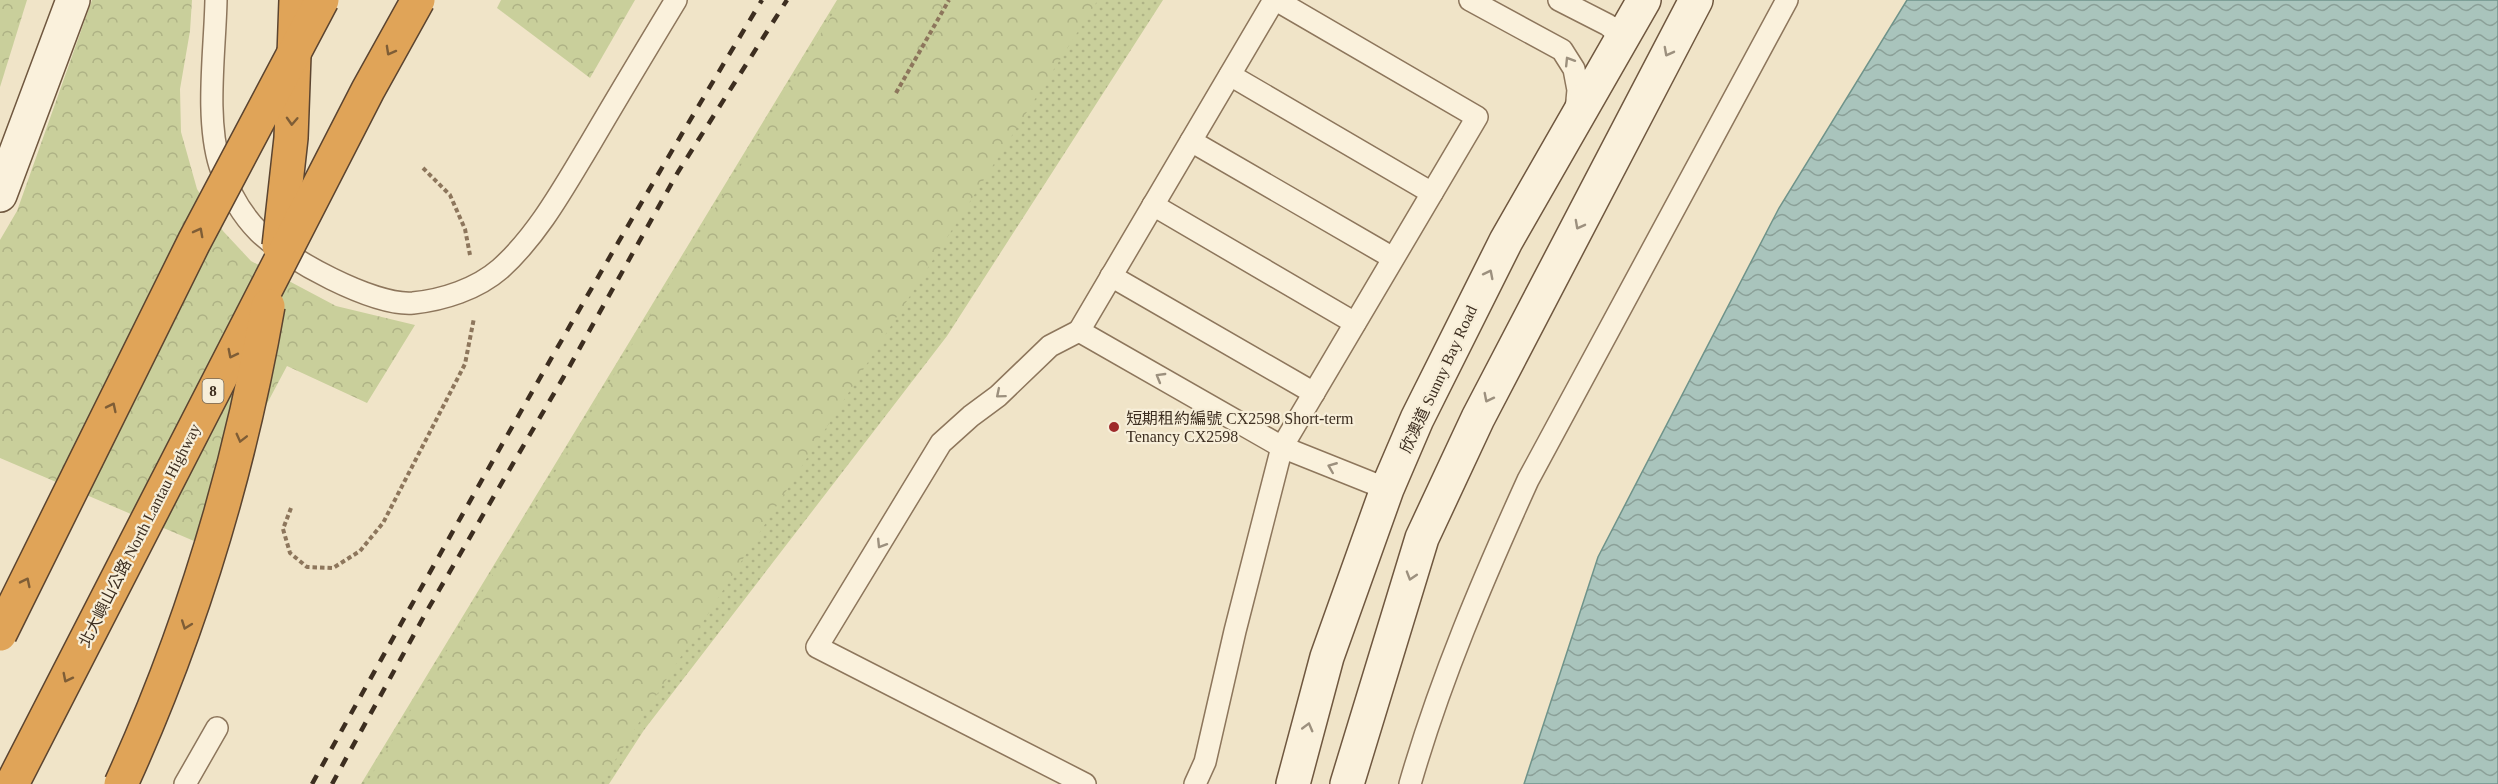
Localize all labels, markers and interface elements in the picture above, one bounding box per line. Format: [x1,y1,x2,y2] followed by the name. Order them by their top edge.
[386,45,397,55] one-way arrow
[1664,45,1675,56] one-way arrow
[1565,57,1576,68] one-way arrow
[285,117,298,126] one-way arrow
[1575,219,1586,229] one-way arrow
[192,228,203,238] one-way arrow
[1481,270,1493,281] one-way arrow
[1397,303,1481,456] street label: 欣澳道 Sunny Bay Road
[228,348,239,359] one-way arrow
[1156,373,1166,384] one-way arrow
[202,379,224,403] road number: 8
[996,387,1007,398] one-way arrow
[1484,391,1496,402] one-way arrow
[105,402,117,413] one-way arrow
[1126,410,1354,446] place label: 短期租約編號 CX2598 Short-term Tenancy CX2598
[1107,420,1121,434] marker: 短期租約編號 CX2598 Short-term Tenancy CX2598
[75,421,204,650] street label: 北大嶼山公路 North Lantau Highway
[236,433,249,443] one-way arrow
[1328,462,1339,474] one-way arrow
[876,538,888,548] one-way arrow
[1406,570,1418,581] one-way arrow
[19,577,30,588] one-way arrow
[180,619,193,630] one-way arrow
[62,671,74,682] one-way arrow
[1301,723,1313,733] one-way arrow

